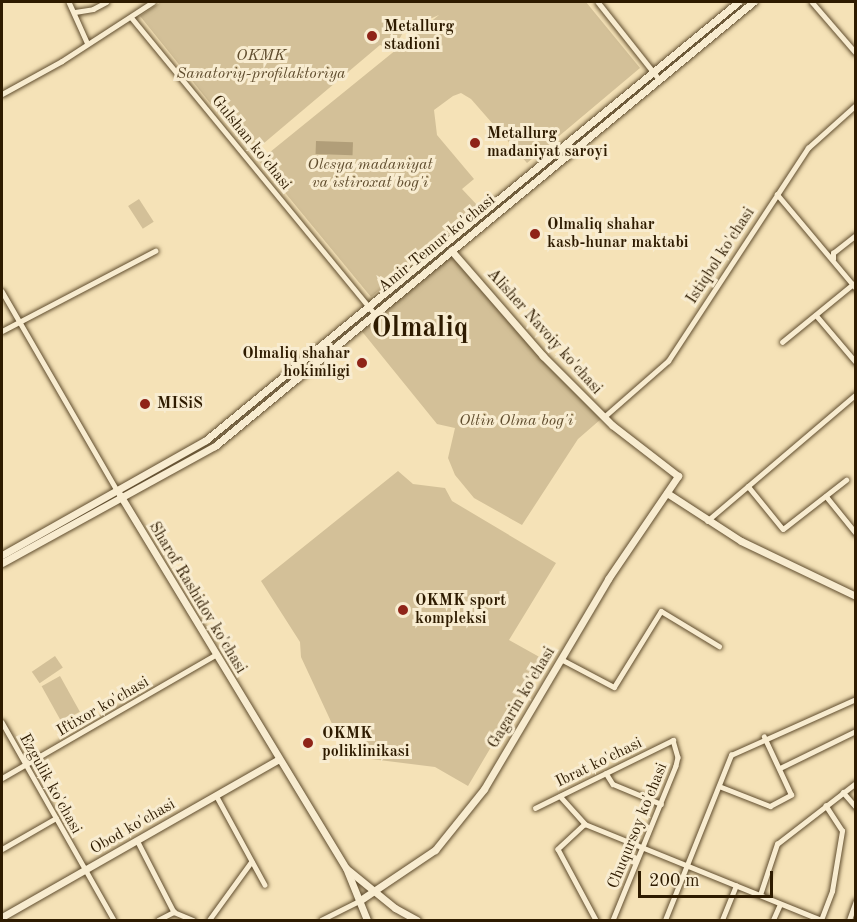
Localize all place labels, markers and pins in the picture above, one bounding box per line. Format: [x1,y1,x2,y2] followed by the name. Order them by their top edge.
[384,17,454,55] place label: Metallurg stadioni
[365,29,379,43] marker: Metallurg stadioni
[487,124,608,162] place label: Metallurg madaniyat saroyi
[468,136,482,150] marker: Metallurg madaniyat saroyi
[547,215,689,253] place label: Olmaliq shahar kasb-hunar maktabi
[528,227,542,241] marker: Olmaliq shahar kasb-hunar maktabi
[242,344,350,382] place label: Olmaliq shahar hokimligi
[355,356,369,370] marker: Olmaliq shahar hokimligi
[157,394,203,414] place label: MISiS
[138,397,152,411] marker: MISiS
[415,591,506,629] place label: OKMK sport kompleksi
[396,603,410,617] marker: OKMK sport kompleksi
[322,724,409,762] place label: OKMK poliklinikasi
[299,734,317,752] marker: OKMK poliklinikasi

